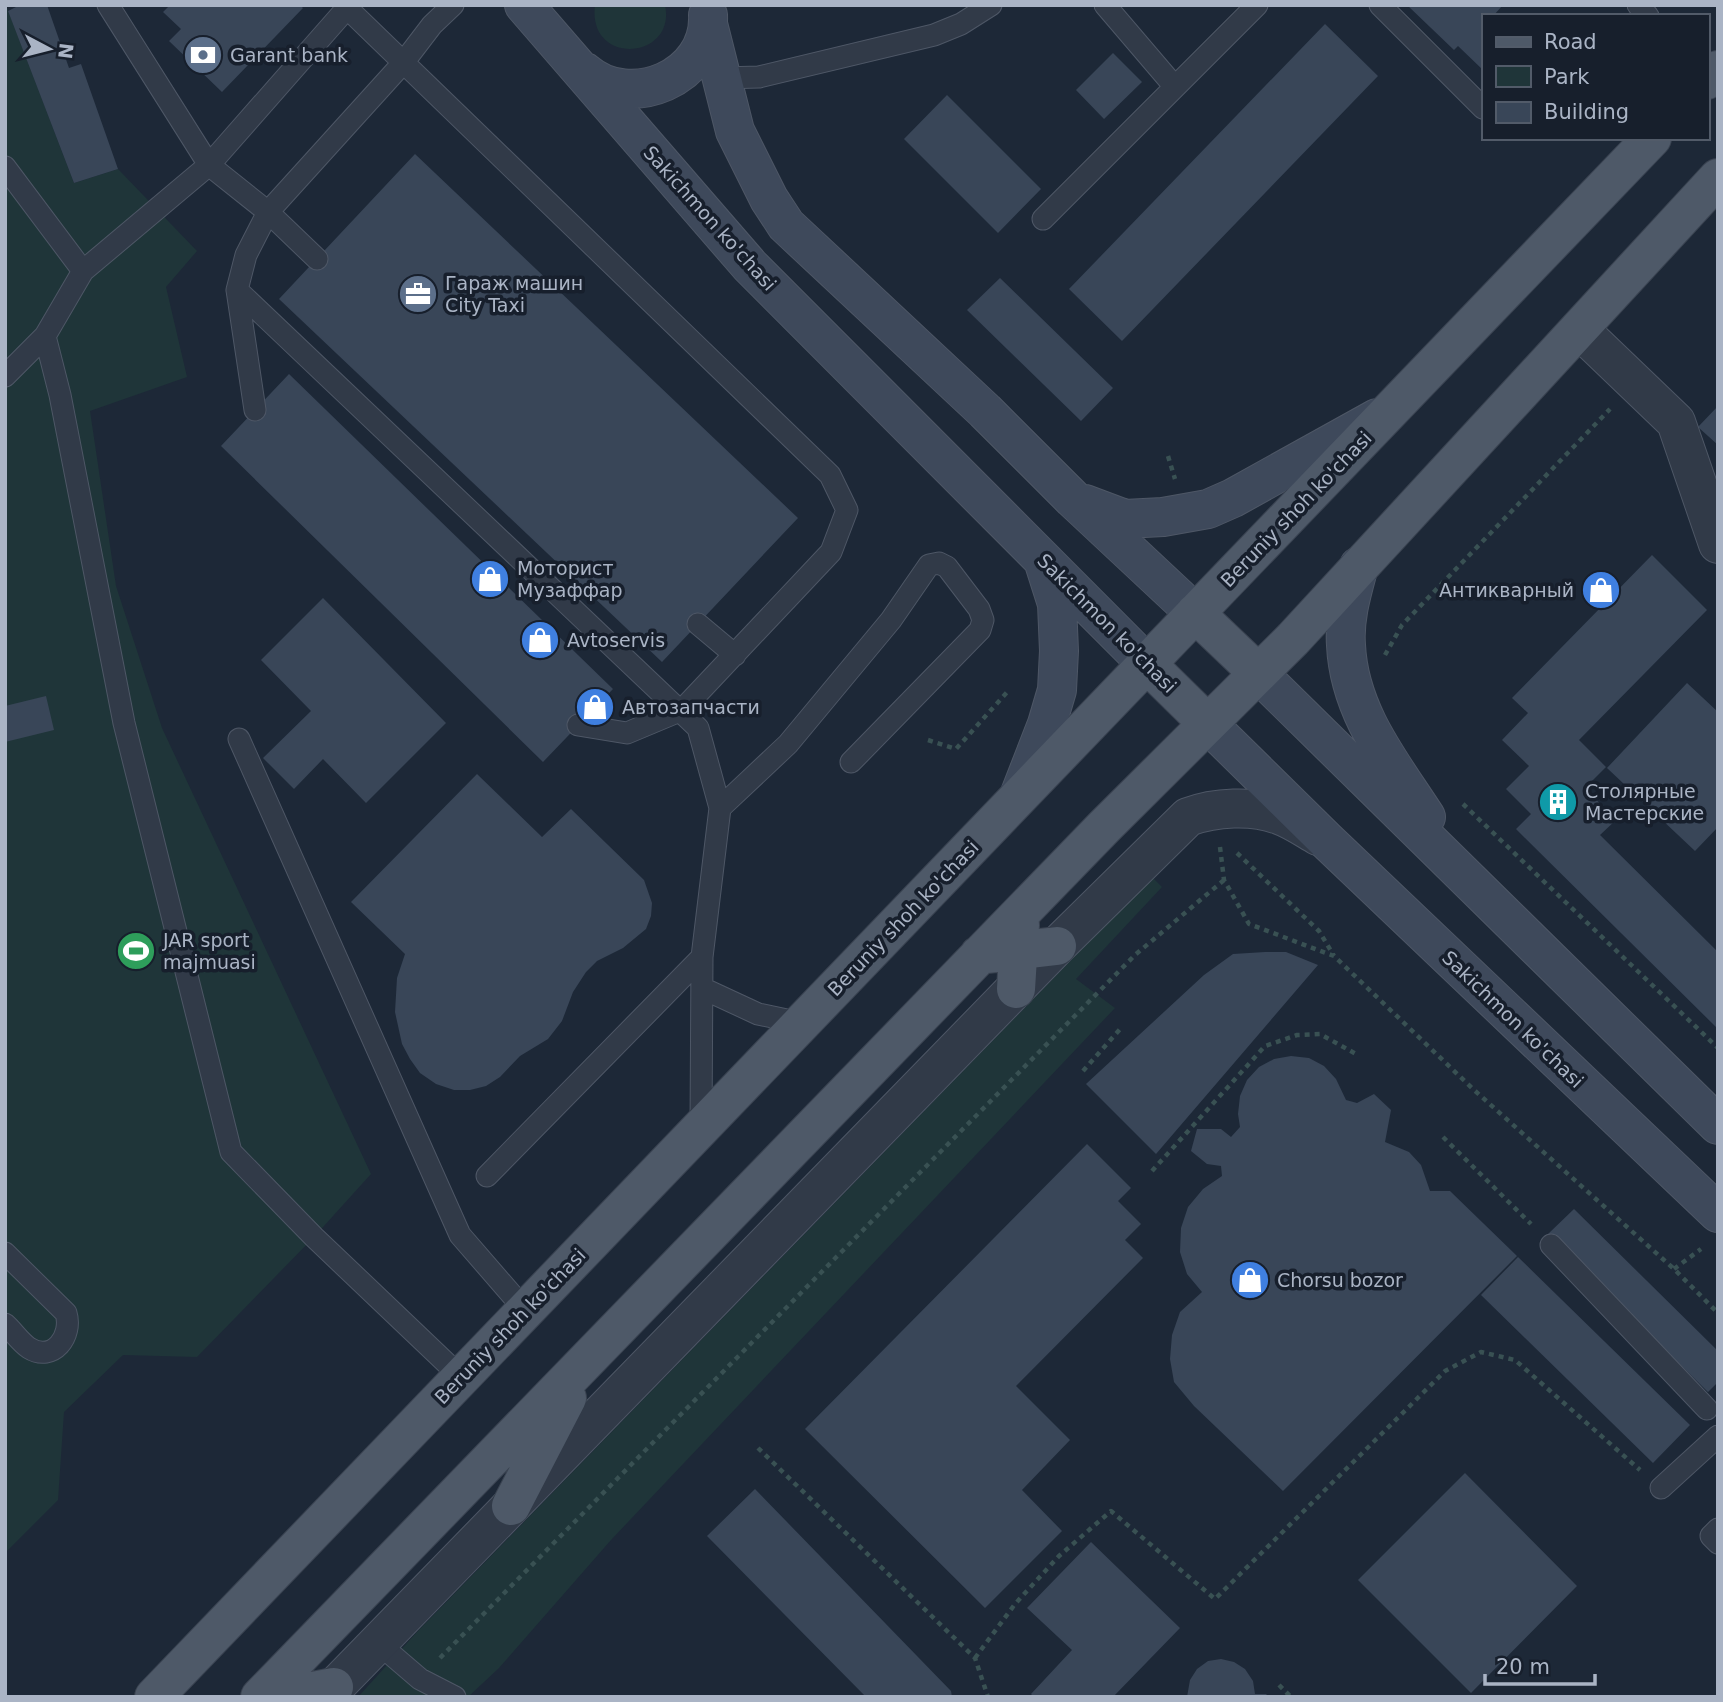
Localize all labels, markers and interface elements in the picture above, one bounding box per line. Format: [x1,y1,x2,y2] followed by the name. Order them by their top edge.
[14,14,84,84] north arrow
[1482,14,1709,140] legend
[1544,30,1597,54] text: Road
[182,34,224,76] bank icon: Garant bank
[54,42,78,60] text: N
[230,44,348,66] place label: Garant bank
[1544,65,1590,89] text: Park
[1544,100,1629,124] text: Building
[639,141,781,295] street label: Sakichmon ko'chasi
[445,272,583,316] place label: Гараж машин City Taxi
[397,273,439,315] office icon: Гараж машин City Taxi
[1216,427,1376,591] street label: Beruniy shoh ko'chasi
[1033,549,1181,697] street label: Sakichmon ko'chasi
[517,557,623,601] place label: Моторист Музаффар
[469,558,511,600] shop icon: Моторист Музаффар
[1580,569,1622,611] shop icon: Антикварный
[1439,579,1574,601] place label: Антикварный
[519,619,561,661] shop icon: Avtoservis
[567,629,665,651] place label: Avtoservis
[574,686,616,728] shop icon: Автозапчасти
[622,696,760,718] place label: Автозапчасти
[1585,780,1704,824] place label: Столярные Мастерские
[1537,781,1579,823] building icon: Столярные Мастерские
[823,836,983,1000] street label: Beruniy shoh ko'chasi
[162,929,256,973] place label: JAR sport majmuasi
[115,930,157,972] sports icon: JAR sport majmuasi
[1438,946,1588,1092] street label: Sakichmon ko'chasi
[430,1244,590,1408] street label: Beruniy shoh ko'chasi
[1229,1259,1271,1301] shop icon: Chorsu bozor
[1277,1269,1403,1291] place label: Chorsu bozor
[1485,1642,1595,1686] scale bar
[1496,1655,1550,1679] text: 20 m

